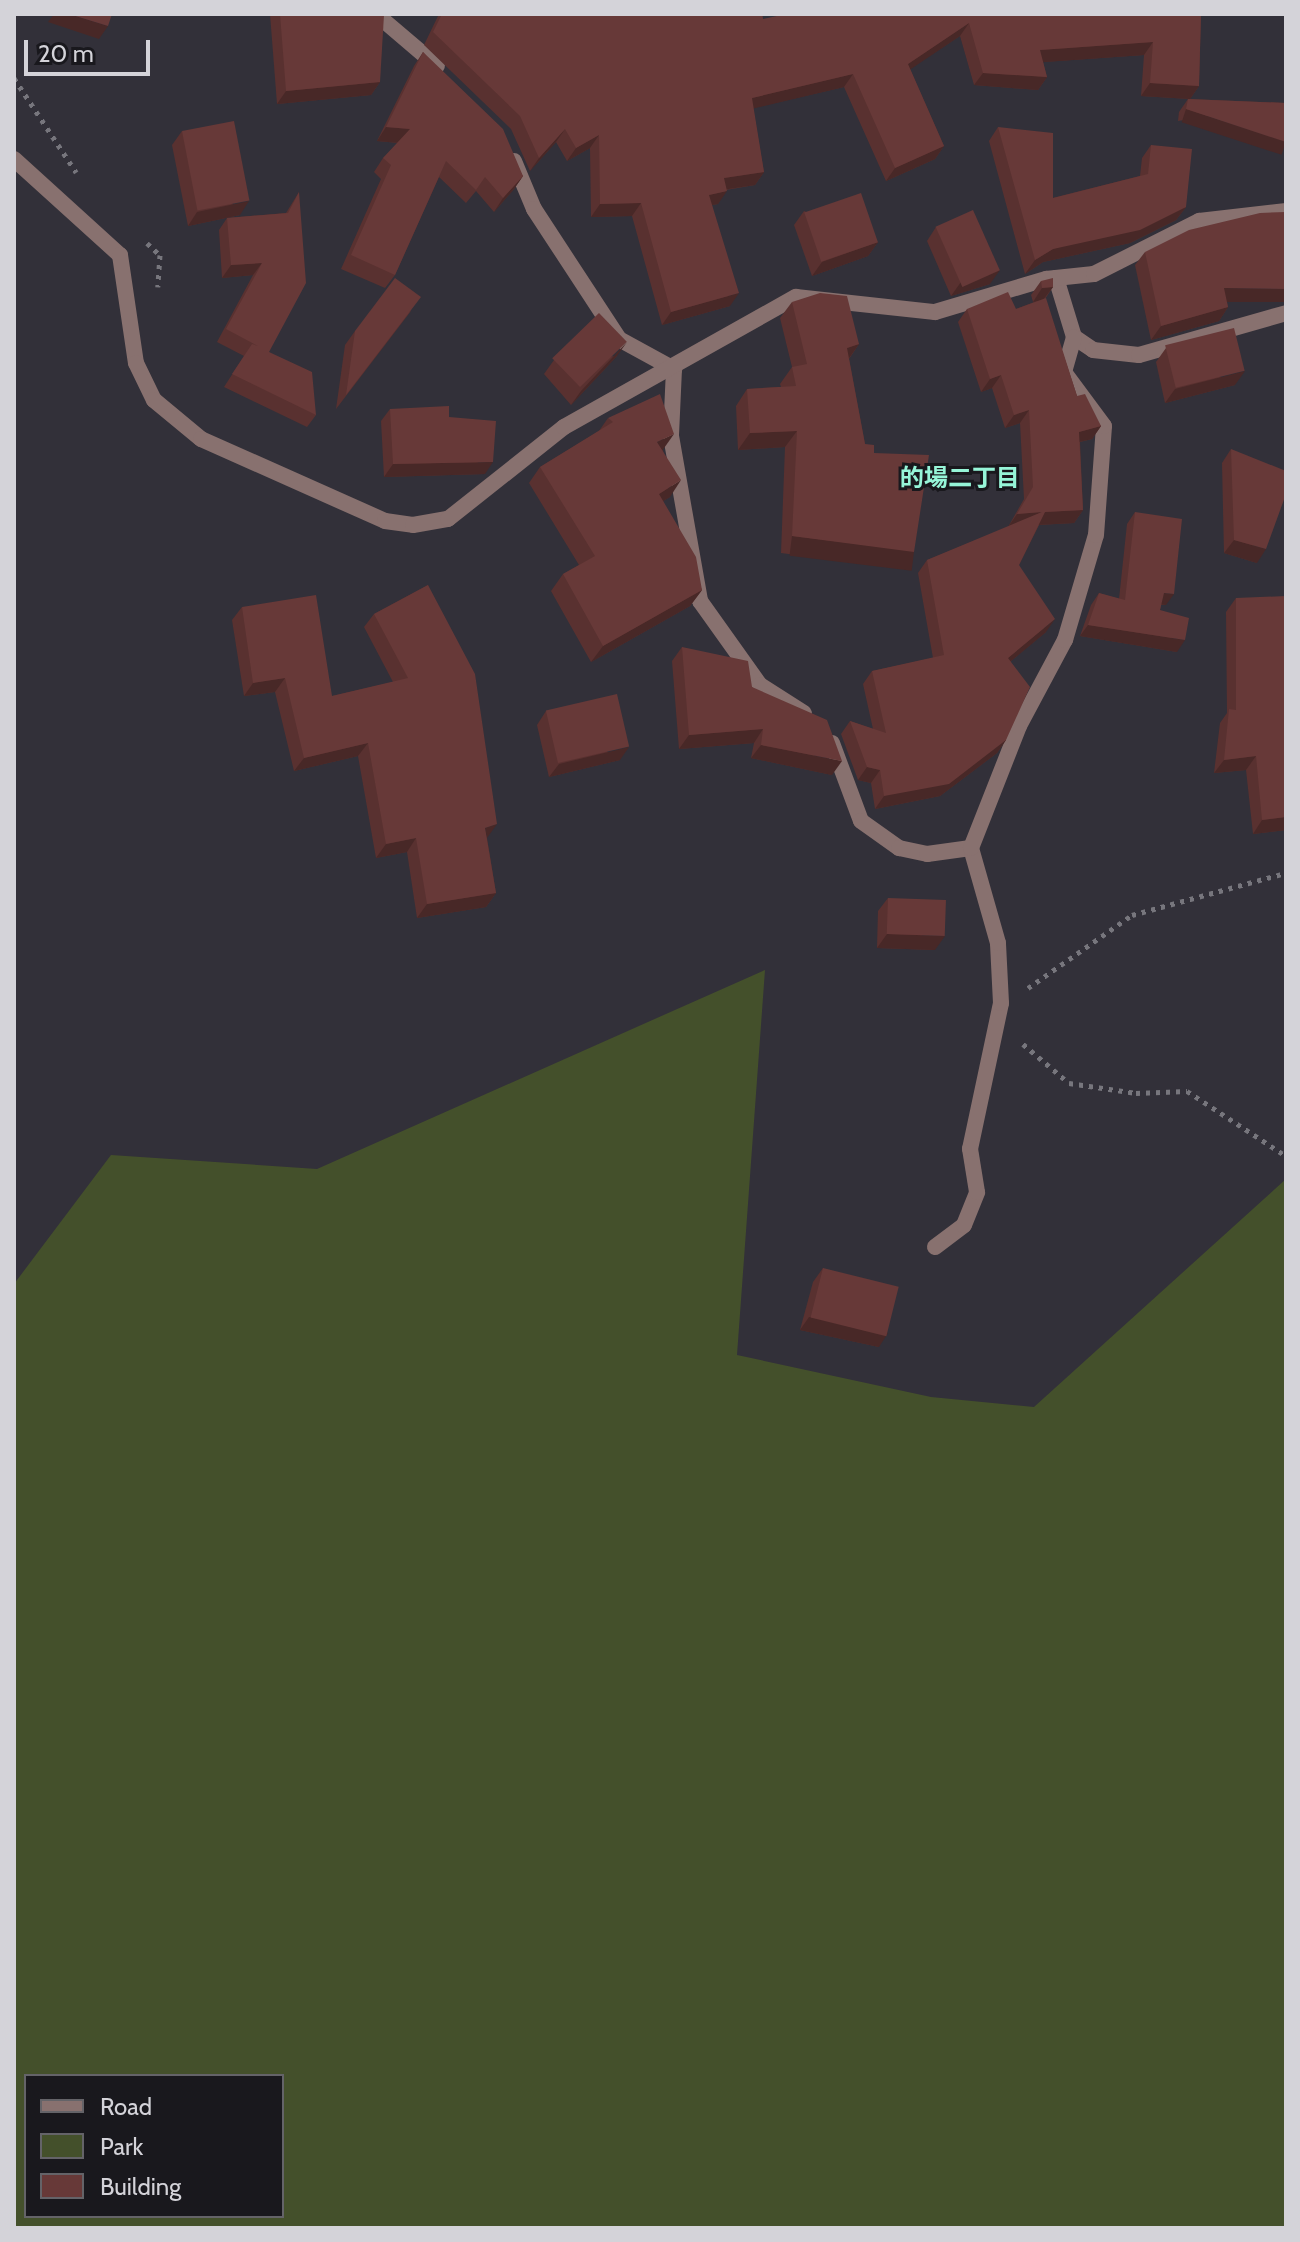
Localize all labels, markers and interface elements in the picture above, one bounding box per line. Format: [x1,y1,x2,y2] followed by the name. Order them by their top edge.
[28,24,154,74] scale bar
[38,39,94,68] text: 20 m
[900,464,1020,492] district label: 的場二丁目
[24,2074,284,2218] legend
[100,2092,152,2121] text: Road
[100,2132,143,2161] text: Park
[100,2172,181,2201] text: Building

